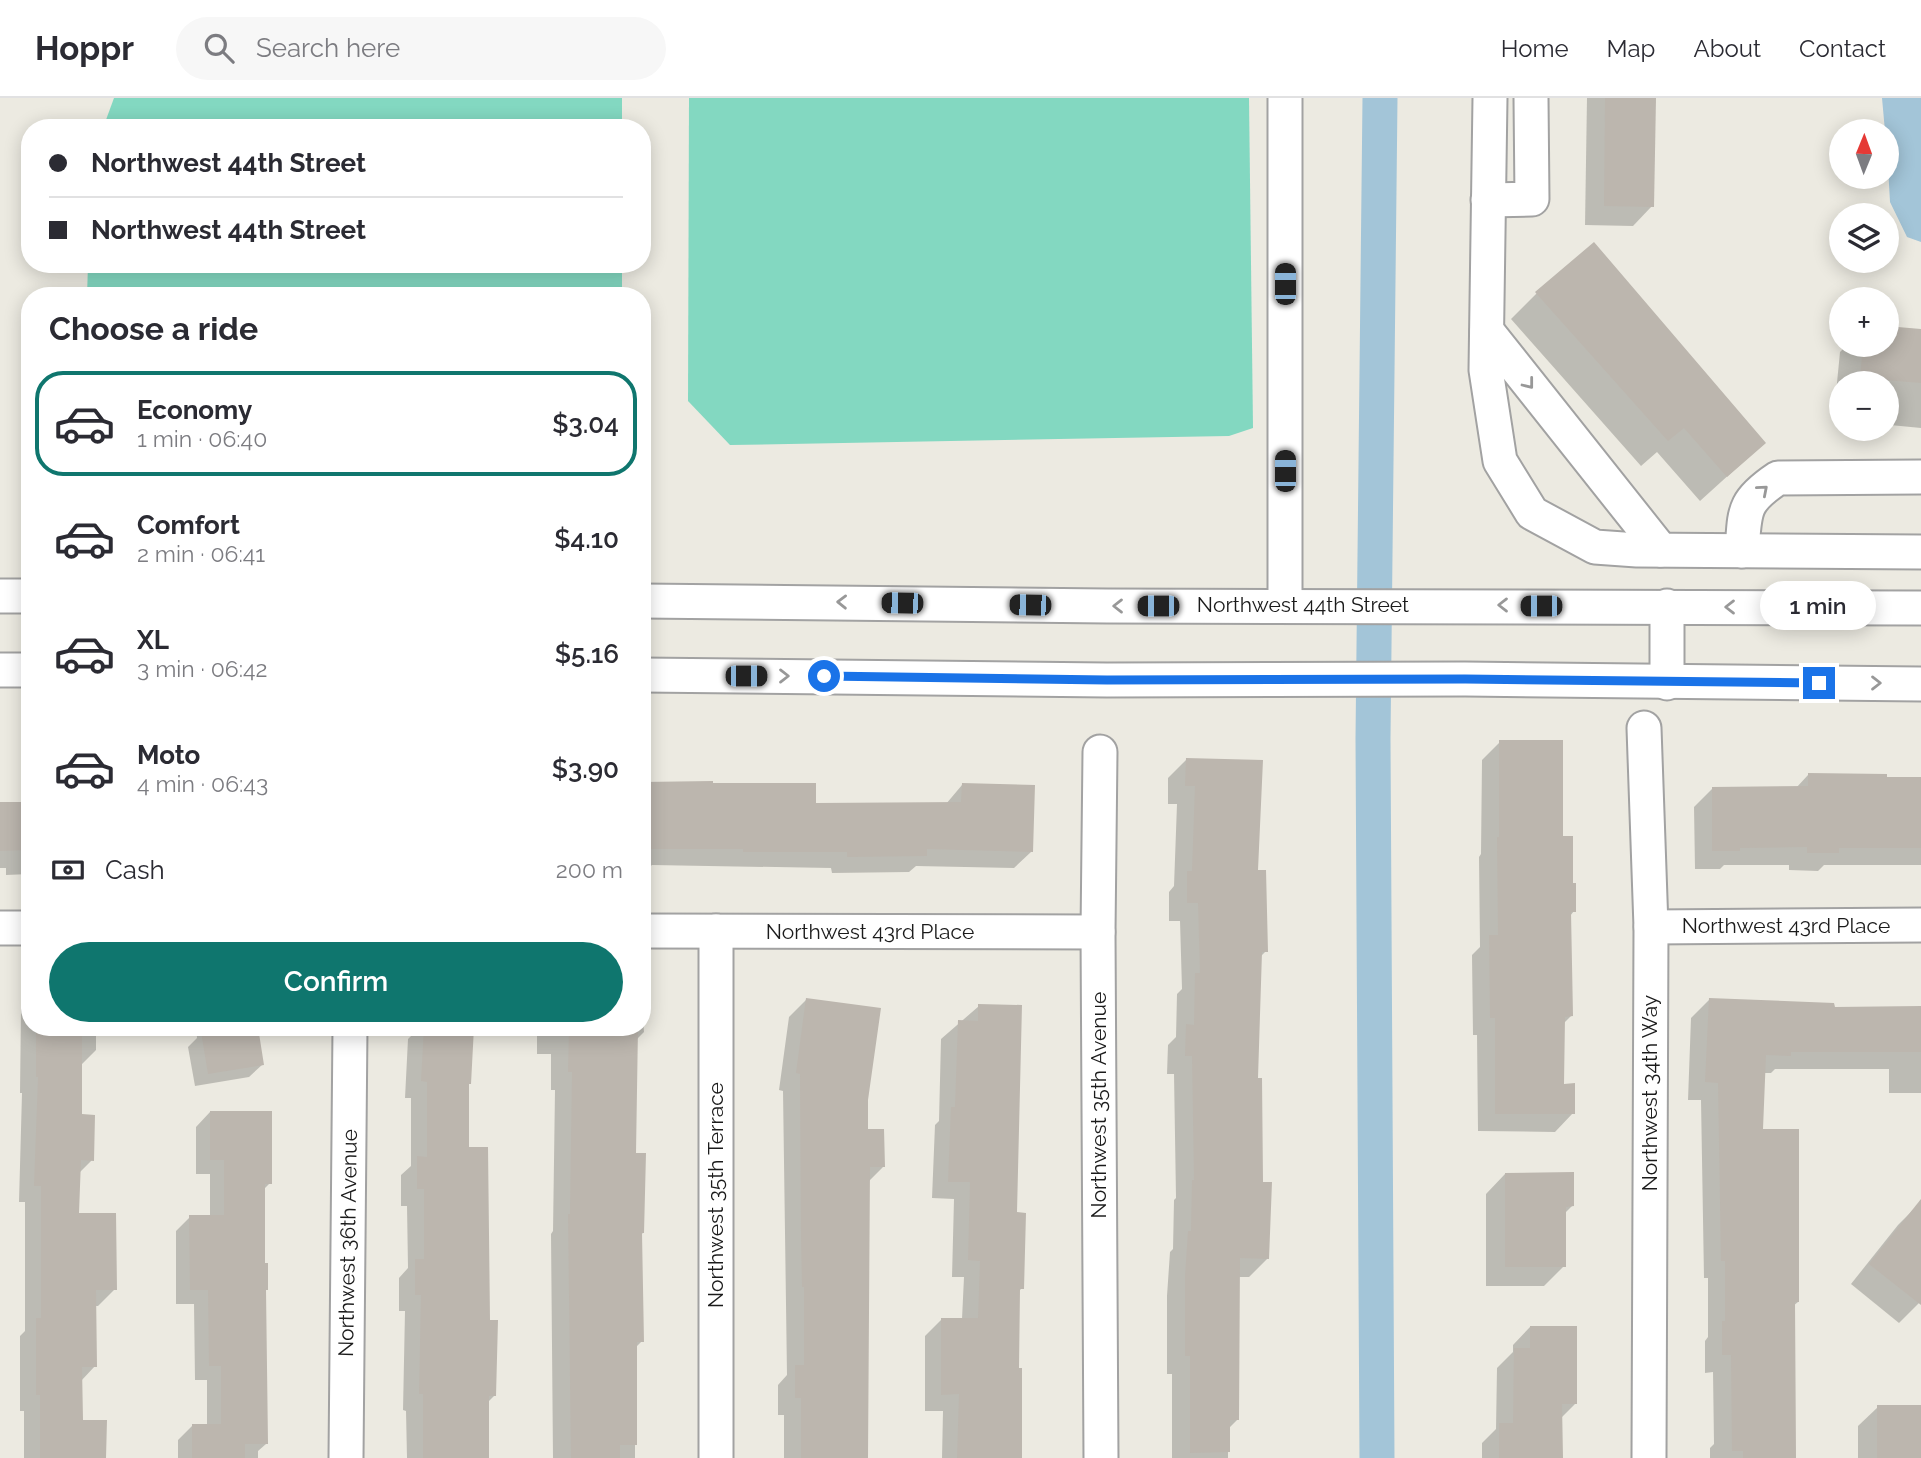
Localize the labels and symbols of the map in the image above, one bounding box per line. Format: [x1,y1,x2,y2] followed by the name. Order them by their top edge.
[1829,119,1899,189] north arrow
[1275,263,1296,305] car
[1521,376,1533,389] one-way arrow
[1275,450,1296,492] car
[1755,486,1768,498] one-way arrow
[1761,582,1877,630] callout: 1 min
[881,592,924,614] car
[1197,592,1409,617] street label: Northwest 44th Street
[836,594,847,610] one-way arrow
[1009,594,1052,616] car
[1138,596,1180,617] car
[1521,596,1563,617] car
[1497,597,1508,613] one-way arrow
[1113,598,1123,614] one-way arrow
[1725,599,1735,615] one-way arrow
[808,660,840,692] route start
[726,666,768,687] car
[1803,667,1835,699] route end
[779,668,790,684] one-way arrow
[1872,675,1882,691] one-way arrow
[1682,913,1890,938] street label: Northwest 43rd Place
[766,919,974,944] street label: Northwest 43rd Place
[1086,992,1111,1218] street label: Northwest 35th Avenue
[1637,995,1662,1191] street label: Northwest 34th Way
[703,1082,728,1308] street label: Northwest 35th Terrace
[333,1129,362,1357] street label: Northwest 36th Avenue

